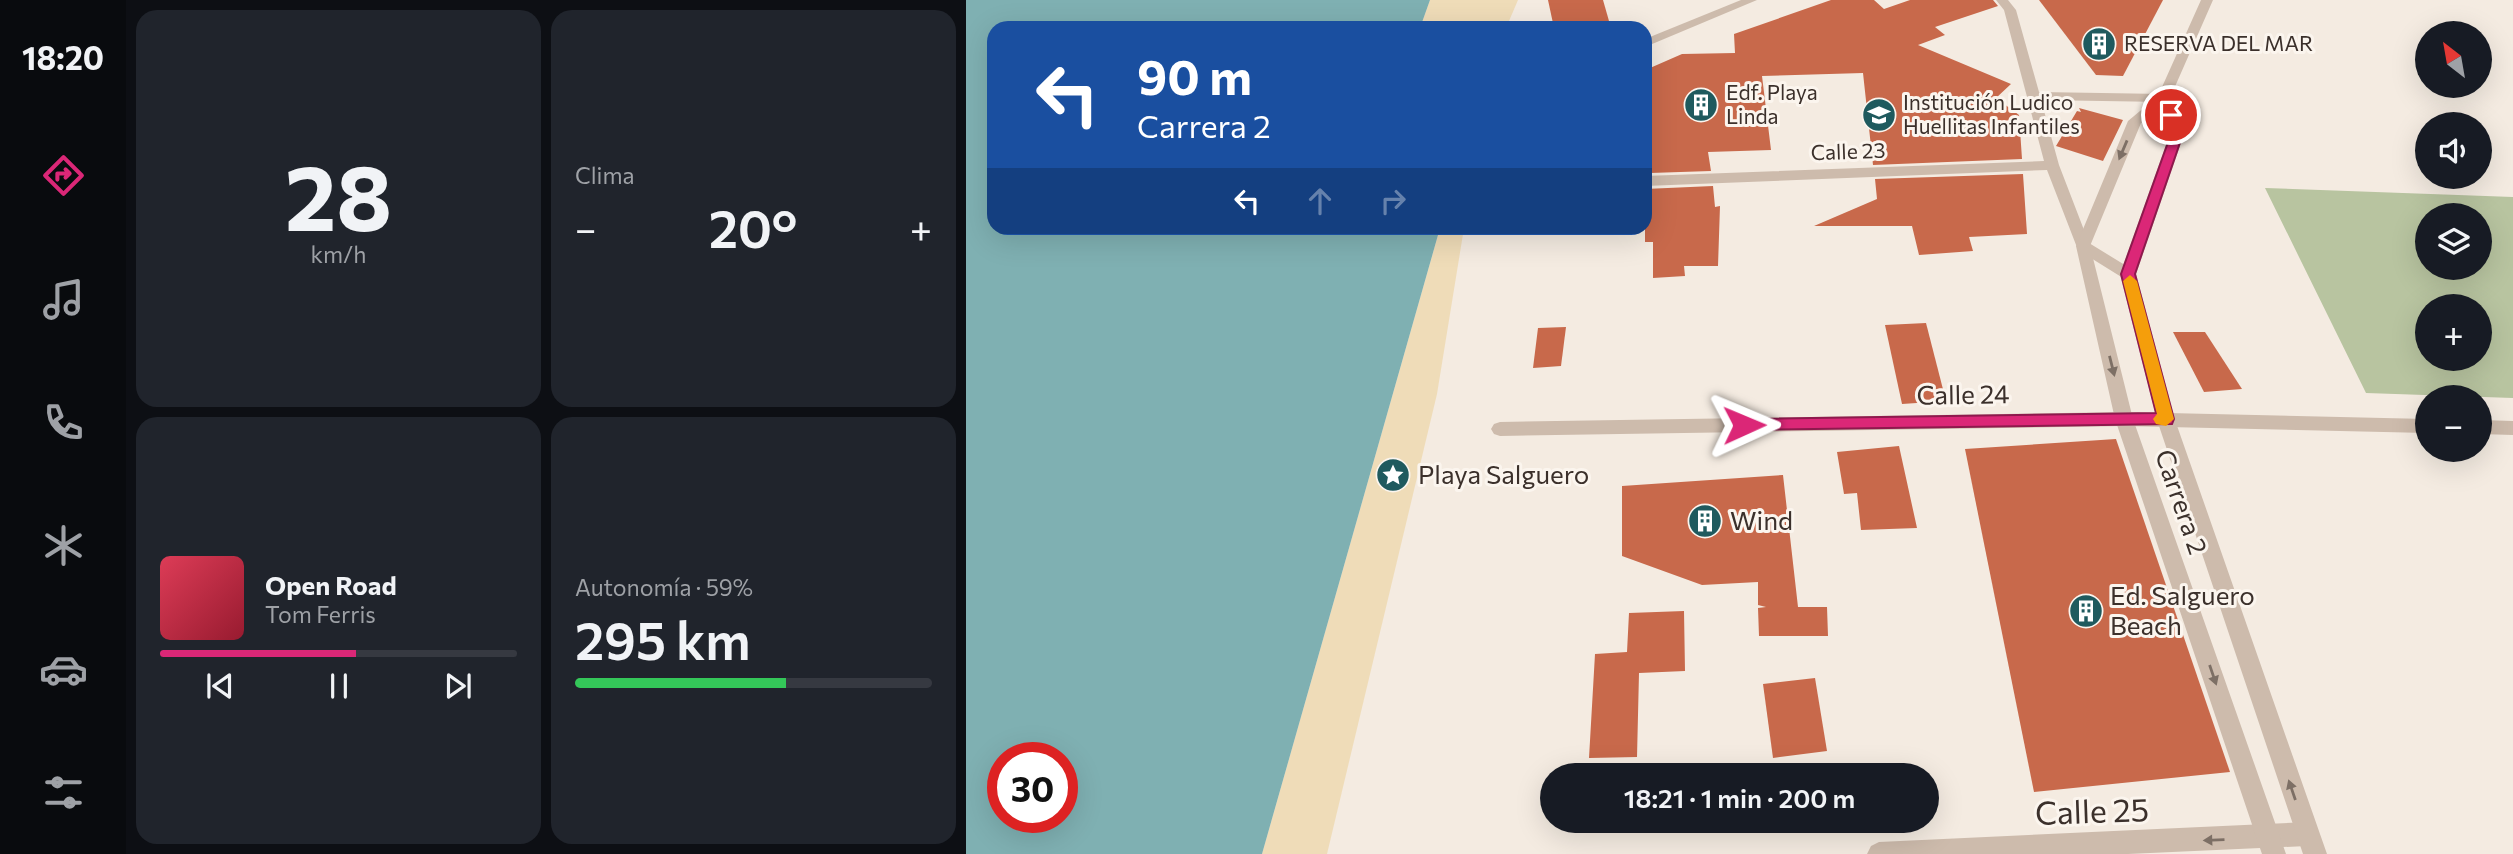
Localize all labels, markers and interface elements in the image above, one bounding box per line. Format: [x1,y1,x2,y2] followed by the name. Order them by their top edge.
[2415,21,2492,98] north arrow
[2415,21,2492,462] map controls
[2080,25,2118,63] building icon: RESERVA DEL MAR
[2124,30,2313,55] place label: RESERVA DEL MAR
[22,37,104,77] text: 18:20
[1137,45,1252,105] text: 90 m
[1022,49,1113,140] icon: left
[1726,79,1818,128] place label: Edf. Playa Linda
[2141,85,2201,145] pin
[1682,86,1720,124] building icon: Edf. Playa Linda
[1903,89,2080,138] place label: Institución Ludico Huellitas Infantiles
[1860,96,1898,134] school or university icon: Institución Ludico Huellitas Infantiles
[2152,96,2190,134] icon: arrive
[1137,105,1271,145] text: Carrera 2
[2415,112,2492,189] button: sound
[1810,137,1886,164] street label: Calle 23
[285,138,392,250] text: 28
[2117,139,2128,160] one-way arrow
[39,151,88,200] icon: directions
[575,161,635,189] text: Clima
[1228,182,1266,220] icon: left
[1301,182,1339,220] icon: ahead
[1374,182,1412,220] icon: right
[709,195,798,259] text: 20°
[2415,203,2492,280] button: layers
[575,204,597,251] text: −
[910,204,932,251] text: +
[311,240,366,268] text: km/h
[39,275,88,324] icon: music
[2415,294,2492,371] button: +
[2106,355,2117,377] one-way arrow
[1916,377,2010,410] street label: Calle 24
[2415,385,2492,462] button: −
[1707,388,1781,462] position arrow
[39,398,88,447] icon: phone
[2150,445,2215,558] street label: Carrera 2
[1374,456,1412,494] place icon: Playa Salguero
[1418,458,1589,489] place label: Playa Salguero
[1686,502,1724,540] building icon: Wind
[1730,504,1793,535] place label: Wind
[39,521,88,570] icon: climate
[265,569,397,600] text: Open Road
[575,573,753,601] text: Autonomía · 59%
[2110,579,2255,640] place label: Ed. Salguero Beach
[2067,592,2105,630] building icon: Ed. Salguero Beach
[265,600,376,628] text: Tom Ferris
[575,607,751,671] text: 295 km
[39,645,88,694] icon: car
[2208,664,2219,685] one-way arrow
[201,667,239,705] icon: previous
[320,667,358,705] icon: pause
[439,667,477,705] icon: next
[987,742,1078,833] speed limit sign: 30
[39,768,88,817] icon: filters
[2286,779,2297,800] one-way arrow
[1624,782,1855,813] text: 18:21 · 1 min · 200 m
[2034,788,2150,832] street label: Calle 25
[2203,835,2225,846] one-way arrow

